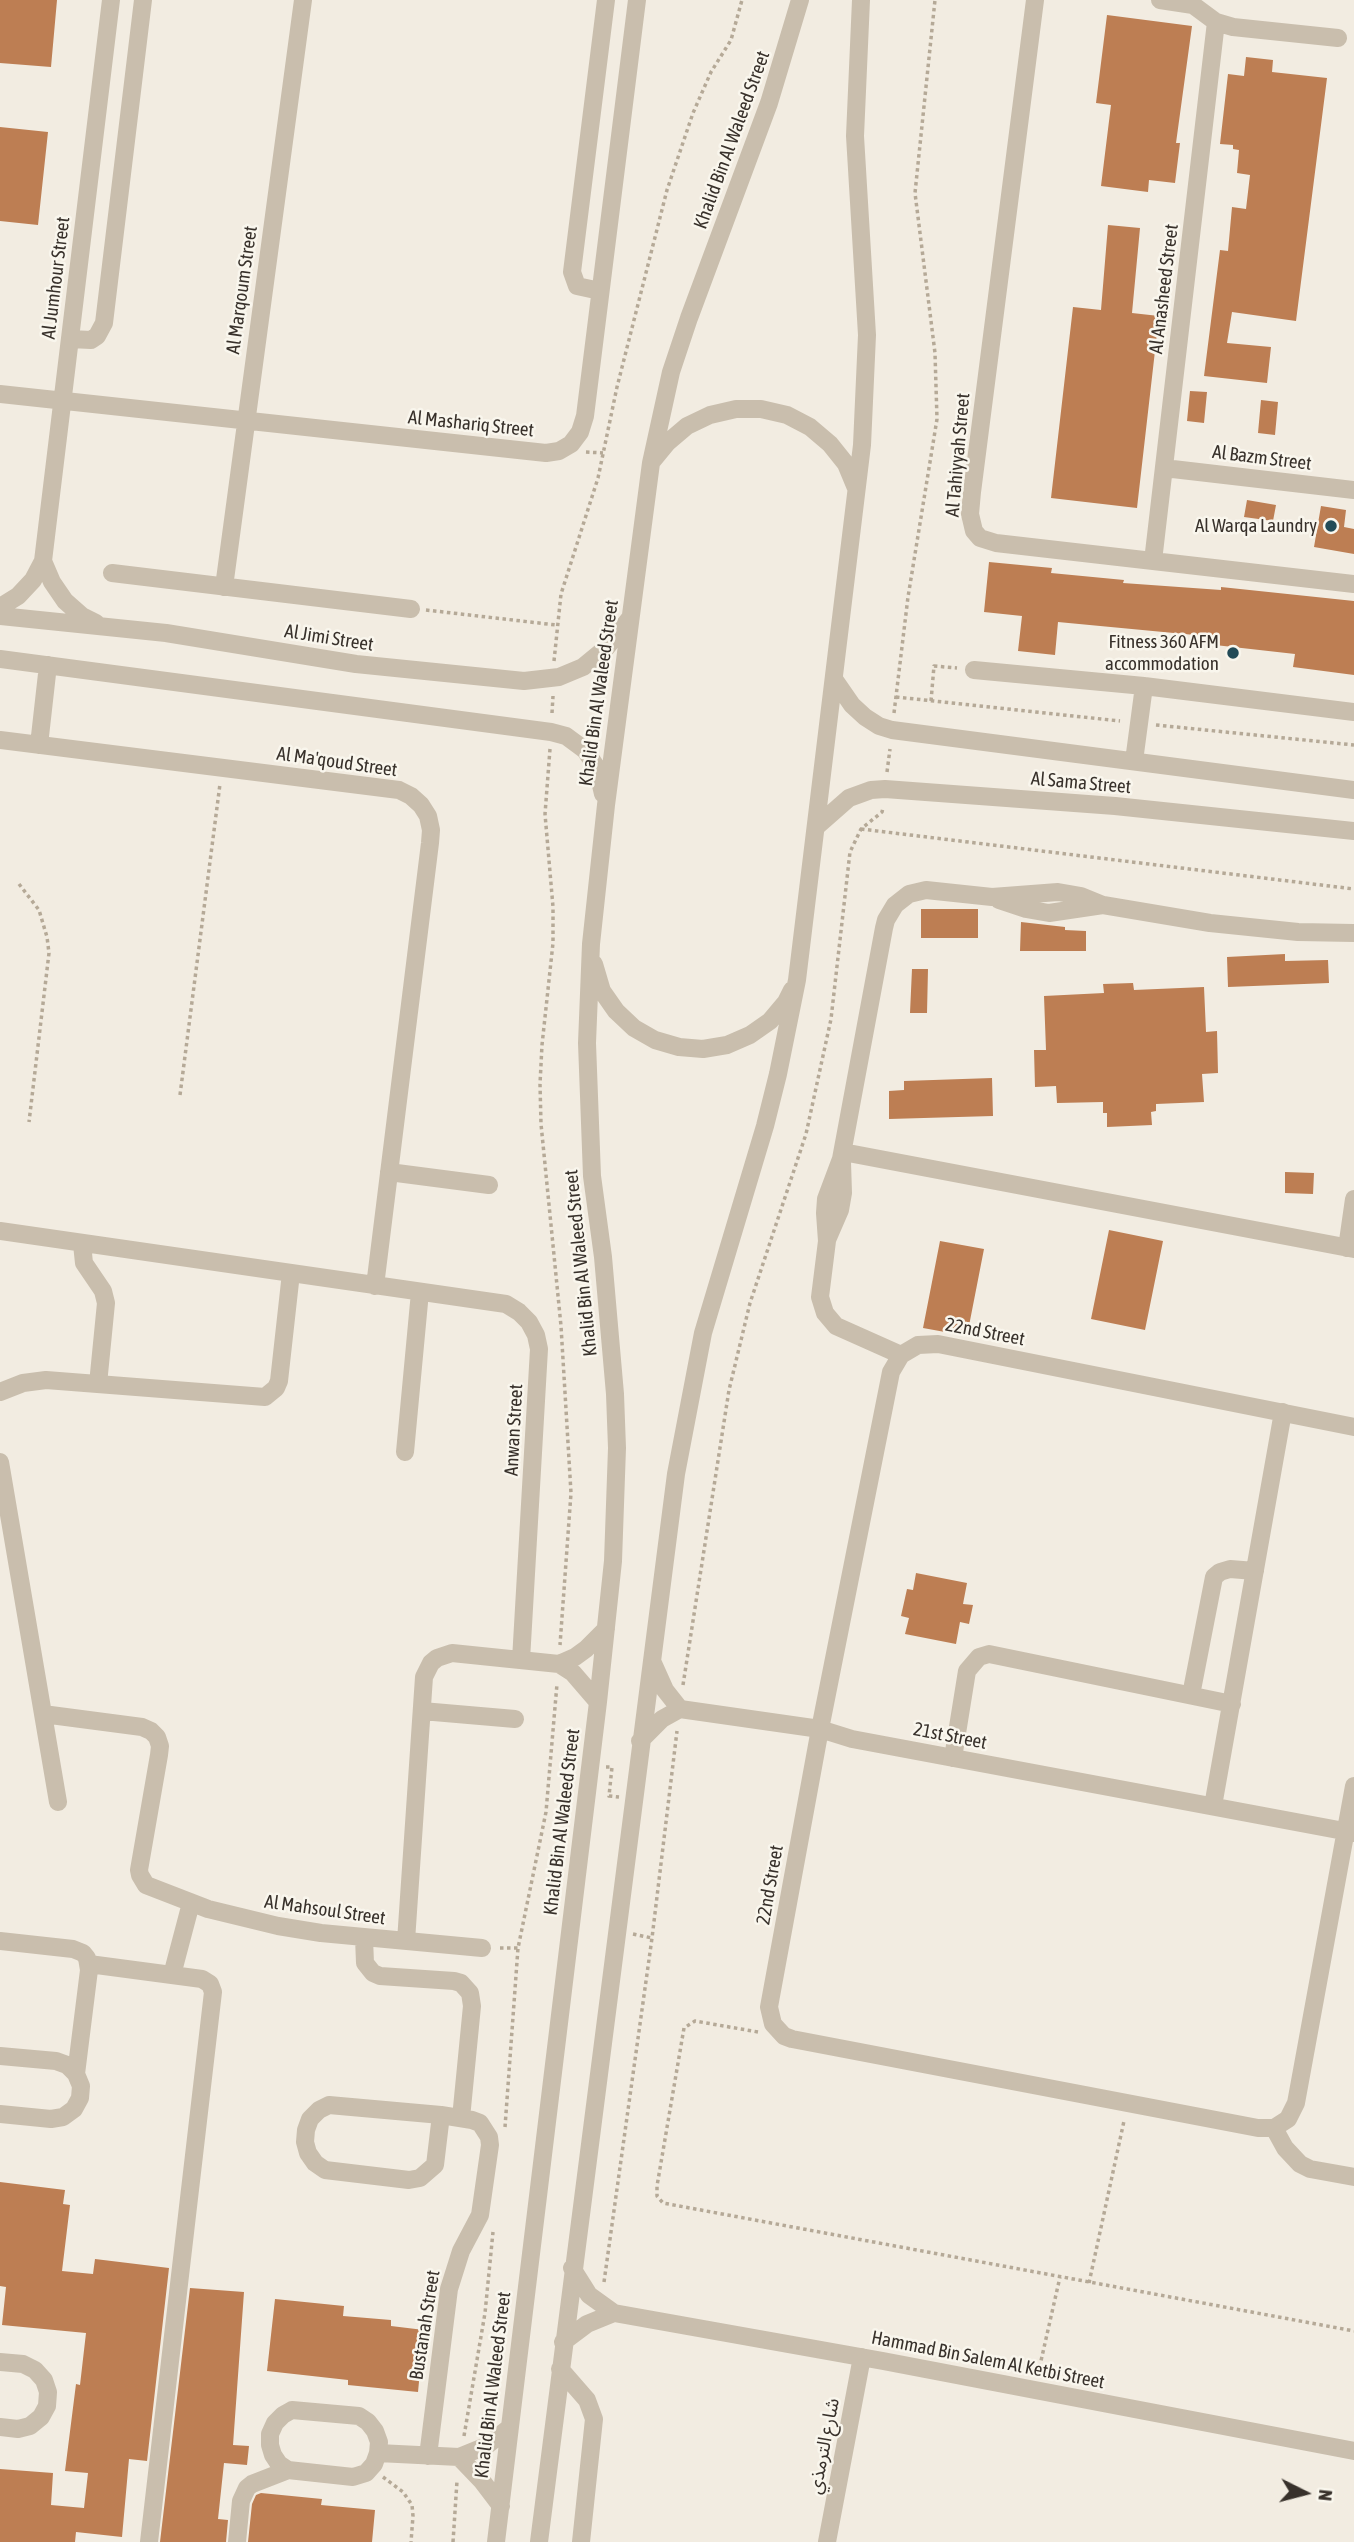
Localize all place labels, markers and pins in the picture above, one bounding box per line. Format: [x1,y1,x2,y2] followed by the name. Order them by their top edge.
[1195,515,1317,537] place label: Al Warqa Laundry
[1323,518,1339,534] marker: Al Warqa Laundry
[1105,631,1219,675] place label: Fitness 360 AFM accommodation
[1225,645,1241,661] marker: Fitness 360 AFM accommodation

